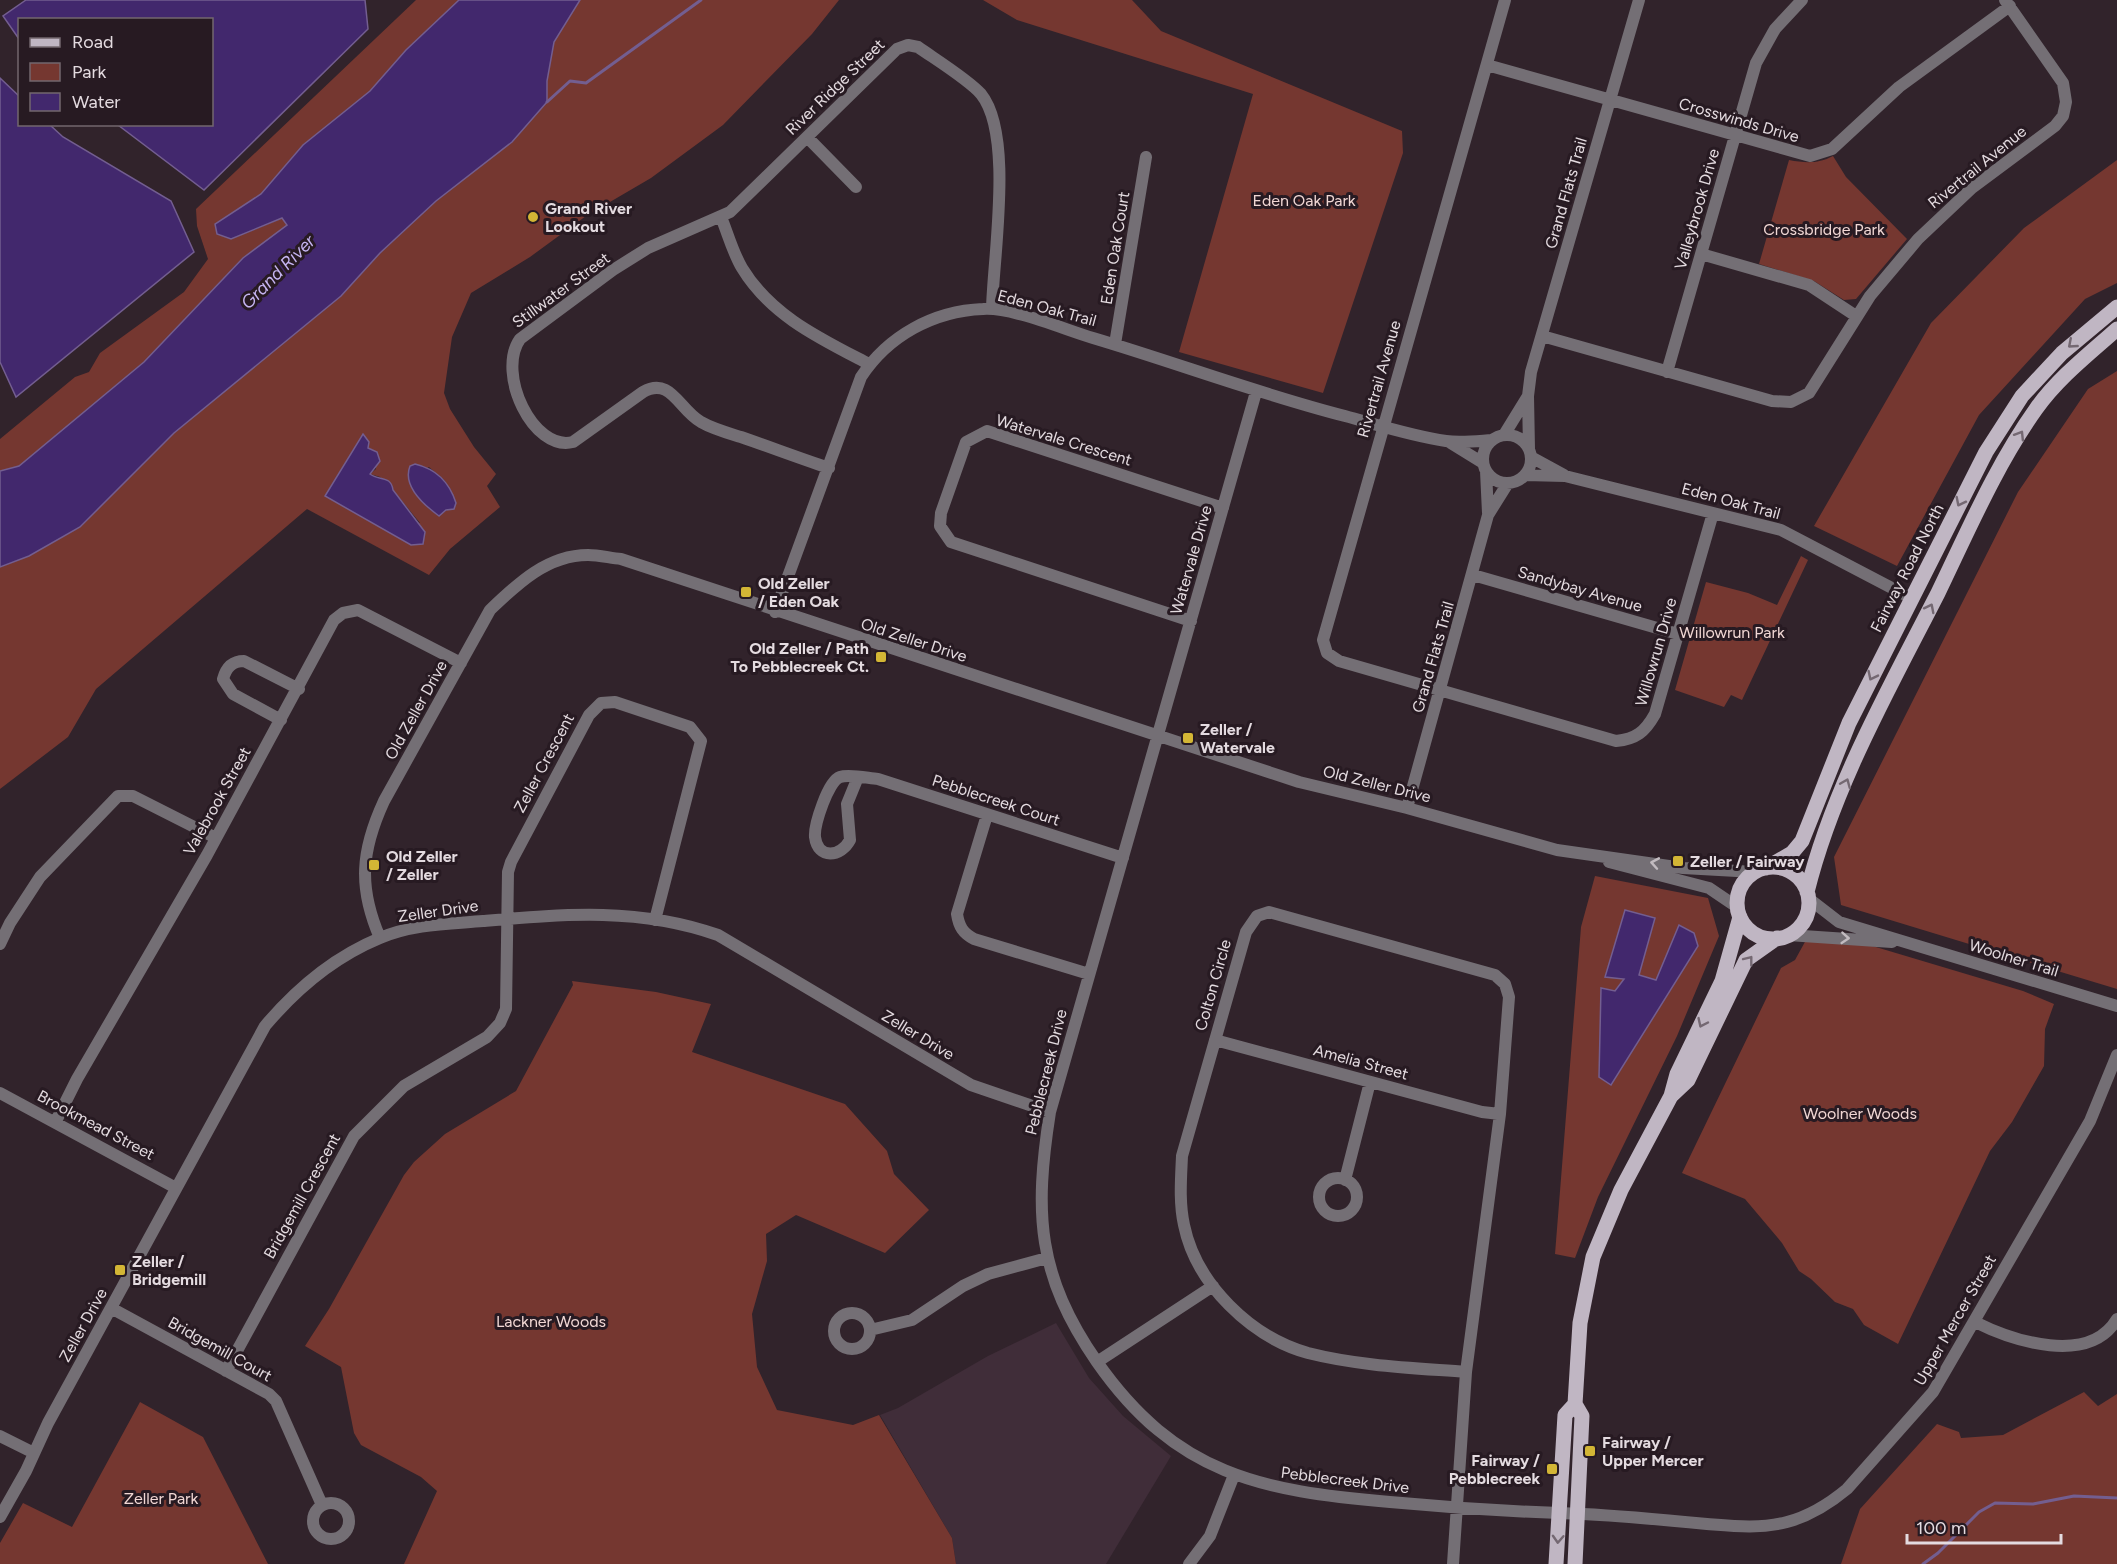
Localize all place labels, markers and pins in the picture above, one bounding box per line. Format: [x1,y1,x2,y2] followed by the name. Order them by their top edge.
[545,199,632,236] place label: Grand River Lookout
[526,210,540,224] marker: Grand River Lookout
[758,574,840,611] place label: Old Zeller / Eden Oak
[739,585,753,599] marker: Old Zeller / Eden Oak
[730,639,869,676] place label: Old Zeller / Path To Pebblecreek Ct.
[874,650,888,664] marker: Old Zeller / Path To Pebblecreek Ct.
[1200,720,1275,757] place label: Zeller / Watervale
[1181,731,1195,745] marker: Zeller / Watervale
[386,847,458,884] place label: Old Zeller / Zeller
[1690,852,1805,871] place label: Zeller / Fairway
[1671,854,1685,868] marker: Zeller / Fairway
[367,858,381,872] marker: Old Zeller / Zeller
[132,1252,206,1289] place label: Zeller / Bridgemill
[113,1263,127,1277] marker: Zeller / Bridgemill
[1602,1433,1704,1470] place label: Fairway / Upper Mercer
[1583,1444,1597,1458] marker: Fairway / Upper Mercer
[1449,1451,1540,1488] place label: Fairway / Pebblecreek
[1545,1462,1559,1476] marker: Fairway / Pebblecreek

